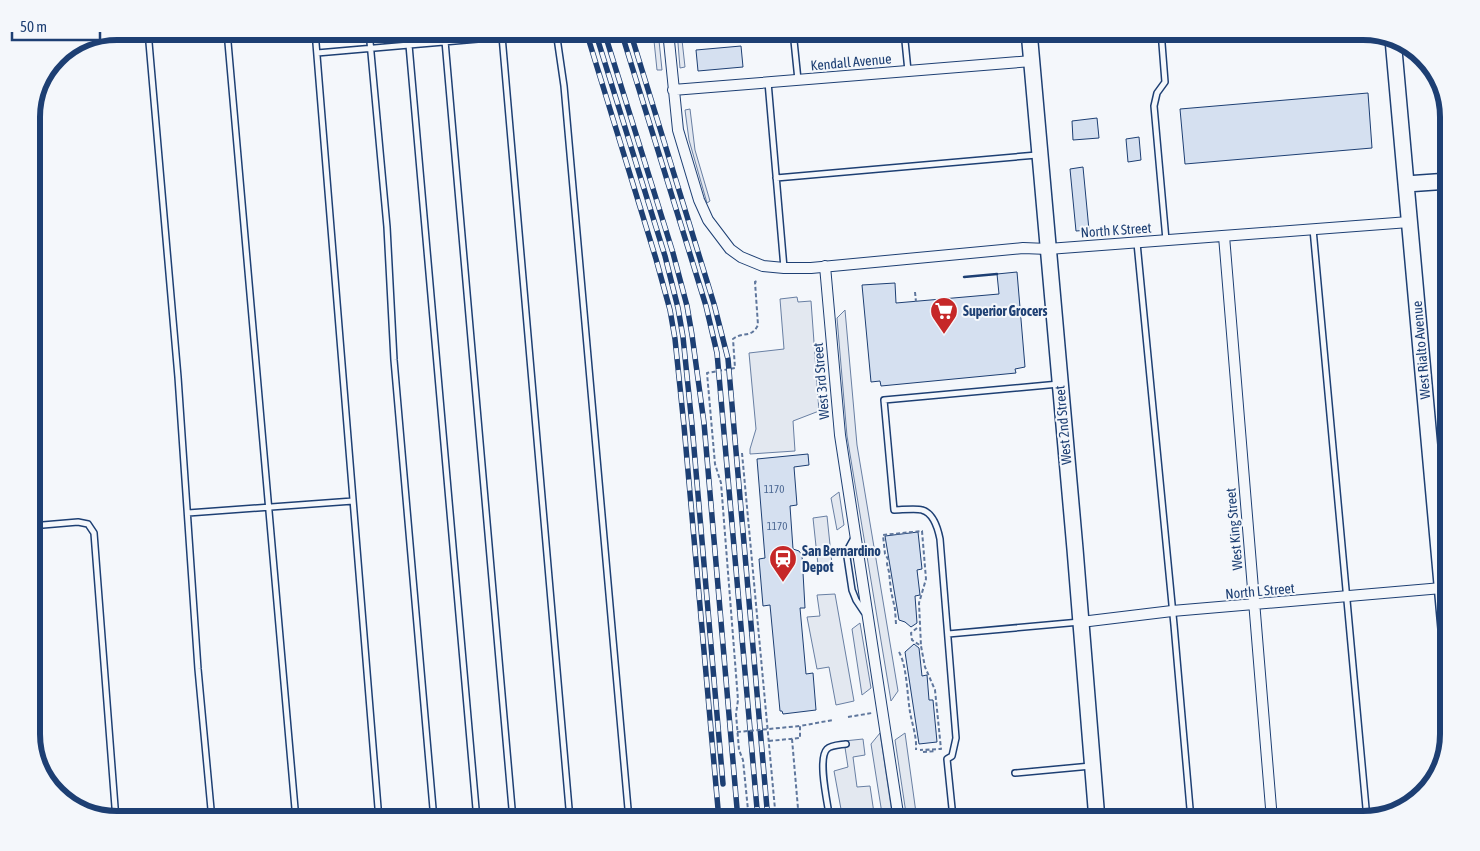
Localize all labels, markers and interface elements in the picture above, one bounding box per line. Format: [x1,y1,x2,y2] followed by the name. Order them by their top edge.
[12,10,100,42] scale bar
[20,18,47,35] text: 50 m
[810,51,892,73] street label: Kendall Avenue
[1080,220,1152,240] street label: North K Street
[929,296,959,335] supermarket icon: Superior Grocers
[1409,300,1433,400] street label: West Rialto Avenue
[963,303,1047,319] place label: Superior Grocers
[810,342,832,420] street label: West 3rd Street
[1052,385,1074,465] street label: West 2nd Street
[764,483,784,495] house number: 1170
[1222,487,1246,571] street label: West King Street
[767,520,787,532] house number: 1170
[802,543,881,575] place label: San Bernardino Depot
[768,544,798,583] station icon: San Bernardino Depot
[1225,580,1295,602] street label: North L Street

